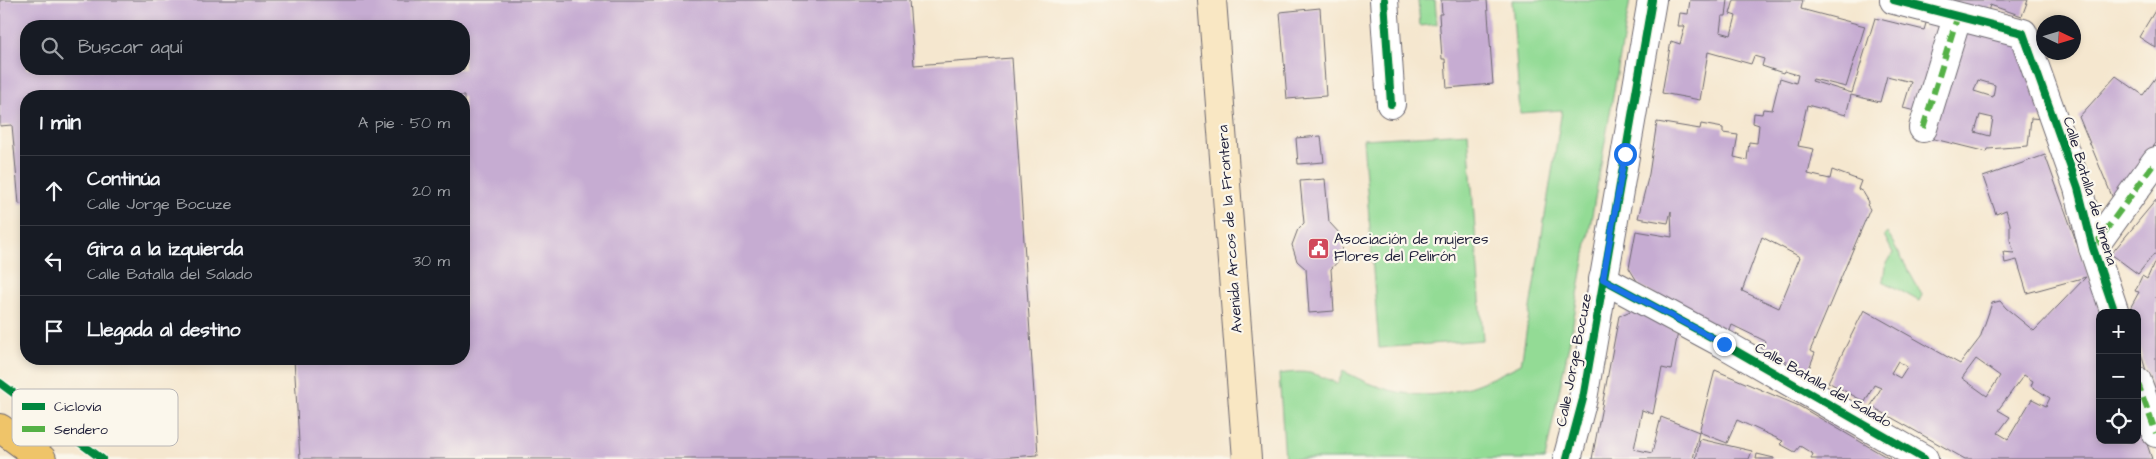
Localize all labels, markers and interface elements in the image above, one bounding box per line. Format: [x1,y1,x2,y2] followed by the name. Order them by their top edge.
[2036,15,2081,60] north arrow
[20,20,470,75] search box
[38,34,66,62] icon: search
[78,34,182,61] text: Buscar aquí
[40,108,81,137] text: 1 min
[358,112,450,134] text: A pie · 50 m
[2057,114,2123,268] street label: Calle Batalla de Jimena
[1212,124,1248,334] street label: Avenida Arcos de la Frontera
[1614,143,1637,166] route start
[87,166,160,193] text: Continúa
[40,177,68,205] icon: ahead
[412,180,450,202] text: 20 m
[87,193,231,215] text: Calle Jorge Bocuze
[1334,229,1489,267] place label: Asociación de mujeres Flores del Pelirón
[87,236,243,263] text: Gira a la izquierda
[1306,236,1330,260] public building icon: Asociación de mujeres Flores del Pelirón
[40,247,68,275] icon: left
[413,250,450,272] text: 30 m
[87,263,252,285] text: Calle Batalla del Salado
[1551,292,1598,429] street label: Calle Jorge Bocuze
[2096,309,2141,444] map controls
[2096,309,2141,354] button: +
[40,317,68,345] icon: arrive
[87,317,240,344] text: Llegada al destino
[1713,333,1736,356] route end
[1751,337,1896,433] street label: Calle Batalla del Salado
[2096,354,2141,399] button: −
[12,389,178,446] legend
[54,397,101,417] text: Ciclovía
[2096,399,2141,444] button: locate
[54,420,108,440] text: Sendero

